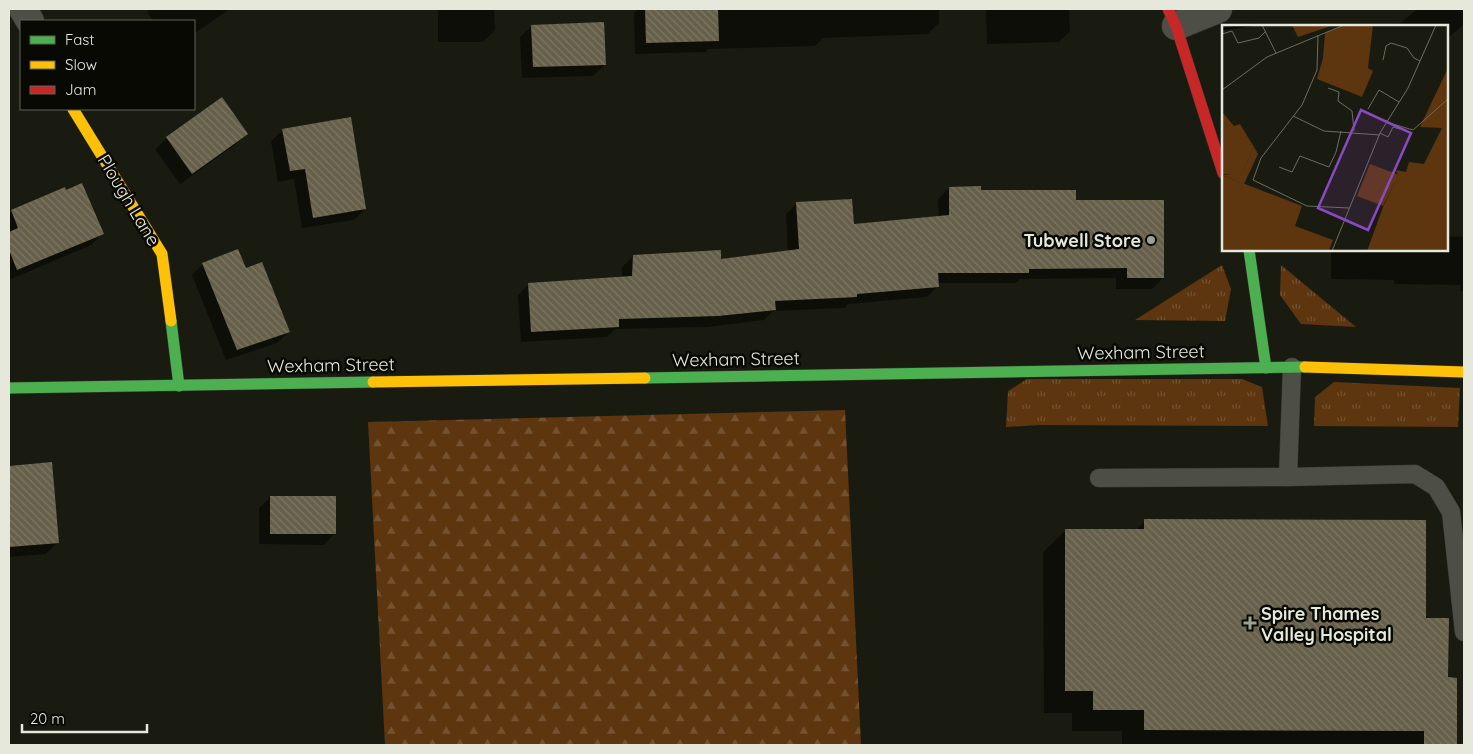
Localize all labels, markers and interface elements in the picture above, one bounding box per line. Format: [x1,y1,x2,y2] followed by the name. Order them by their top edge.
[20,20,195,110] legend
[1222,25,1448,251] inset map
[65,30,94,49] text: Fast
[65,55,97,74] text: Slow
[65,80,96,99] text: Jam
[93,150,165,250] street label: Plough Lane
[1024,229,1141,252] place label: Tubwell Store
[1145,234,1157,246] marker: Tubwell Store
[1077,339,1205,365] street label: Wexham Street
[672,346,800,372] street label: Wexham Street
[267,352,395,378] street label: Wexham Street
[1261,602,1392,646] place label: Spire Thames Valley Hospital
[1243,616,1257,630] marker: Spire Thames Valley Hospital
[22,702,148,734] scale bar
[30,709,65,728] text: 20 m

